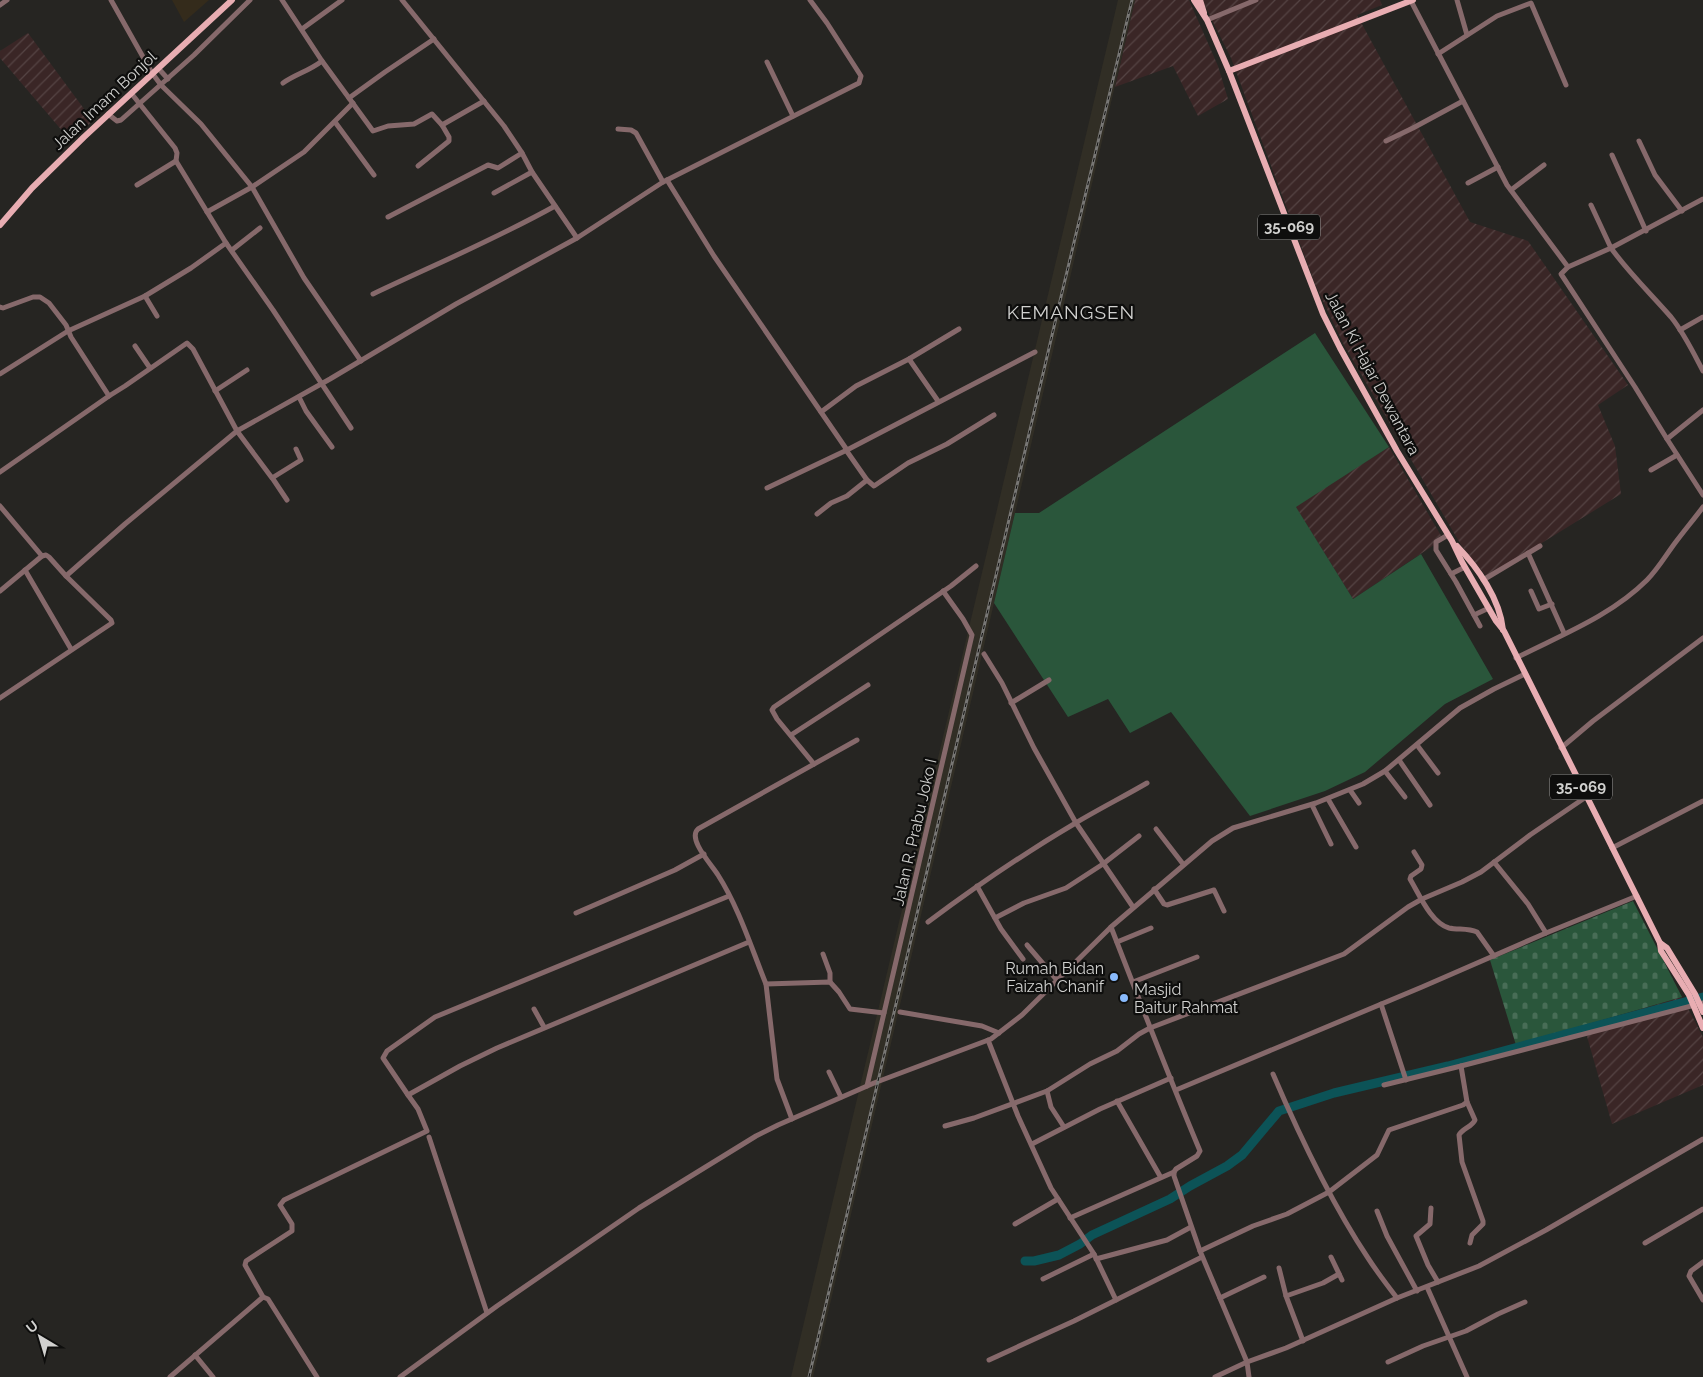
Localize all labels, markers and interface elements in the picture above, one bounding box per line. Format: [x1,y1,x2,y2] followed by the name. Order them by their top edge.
[48,47,161,154] street label: Jalan Imam Bonjol
[1258,214,1320,240] road number: 35-069
[1321,288,1424,458] street label: Jalan Ki Hajar Dewantara
[1007,301,1135,323] district label: KEMANGSEN
[888,757,941,907] street label: Jalan R. Prabu Joko I
[1550,774,1612,800] road number: 35-069
[1005,959,1105,996] place label: Rumah Bidan Faizah Chanif
[1108,971,1120,983] marker: Rumah Bidan Faizah Chanif
[1134,980,1239,1017] place label: Masjid Baitur Rahmat
[1118,992,1130,1004] marker: Masjid Baitur Rahmat
[15,1312,65,1362] north arrow
[23,1317,41,1336] text: U

